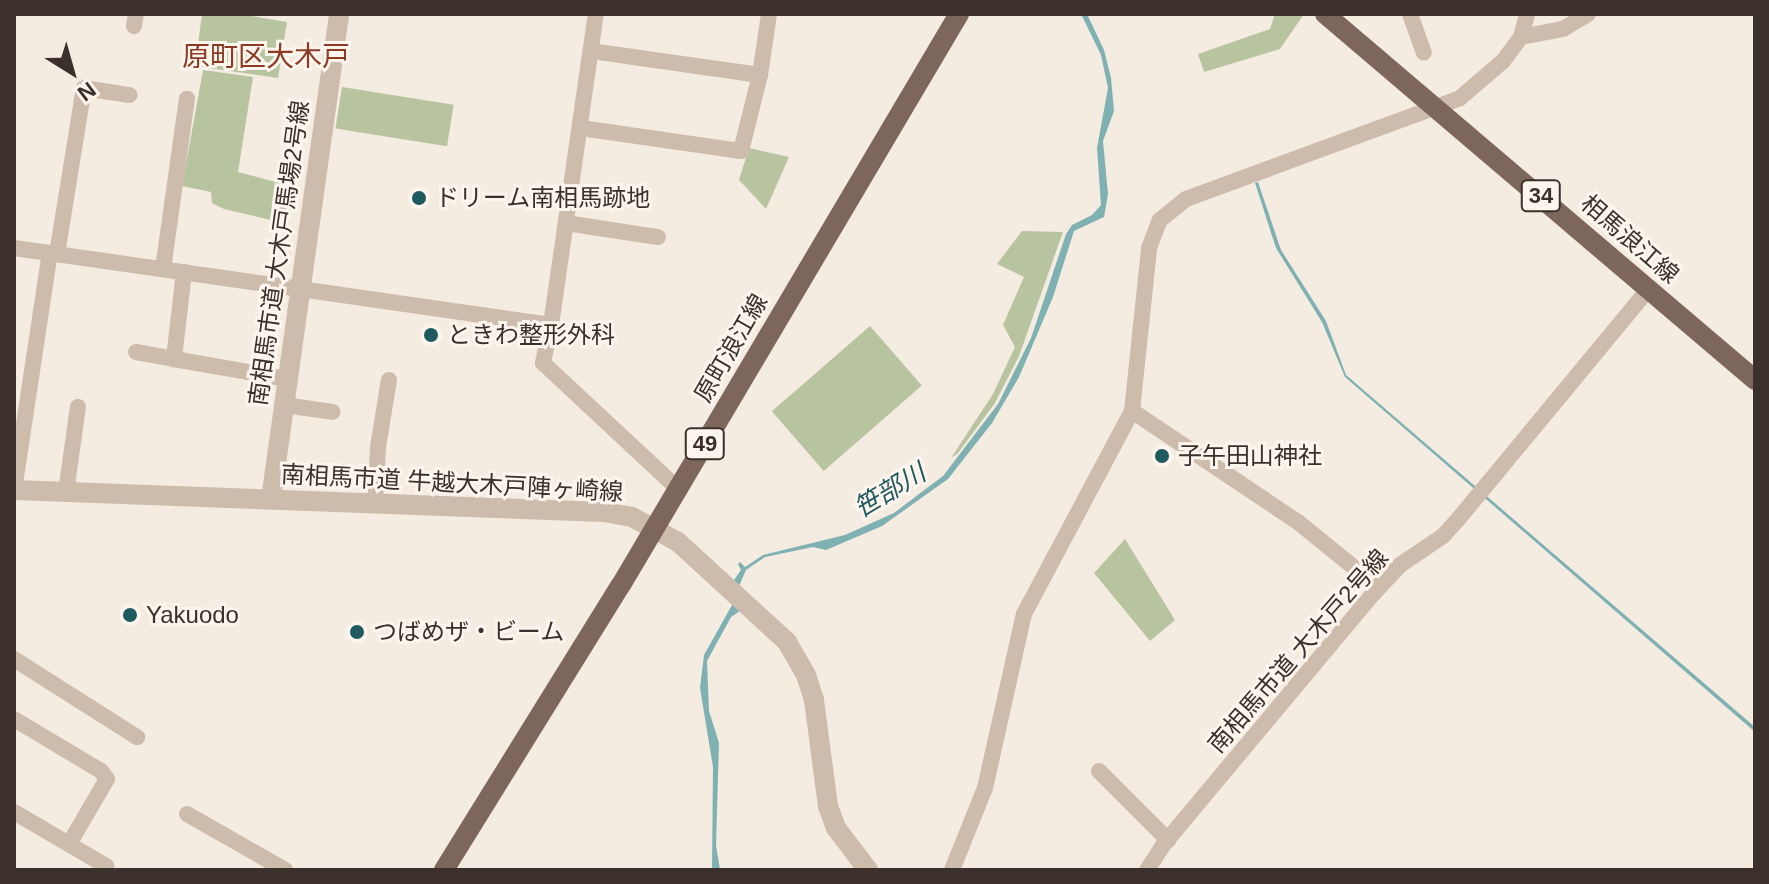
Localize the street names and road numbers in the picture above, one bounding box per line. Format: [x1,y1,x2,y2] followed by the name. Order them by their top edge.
[243,98,315,408] street label: 南相馬市道 大木戸馬場2号線
[1519,178,1563,214] road number: 34
[1575,189,1685,289] street label: 相馬浪江線
[689,289,773,407] street label: 原町浪江線
[683,426,727,462] road number: 49
[280,460,624,506] street label: 南相馬市道 牛越大木戸陣ヶ崎線
[1202,543,1394,759] street label: 南相馬市道 大木戸2号線

